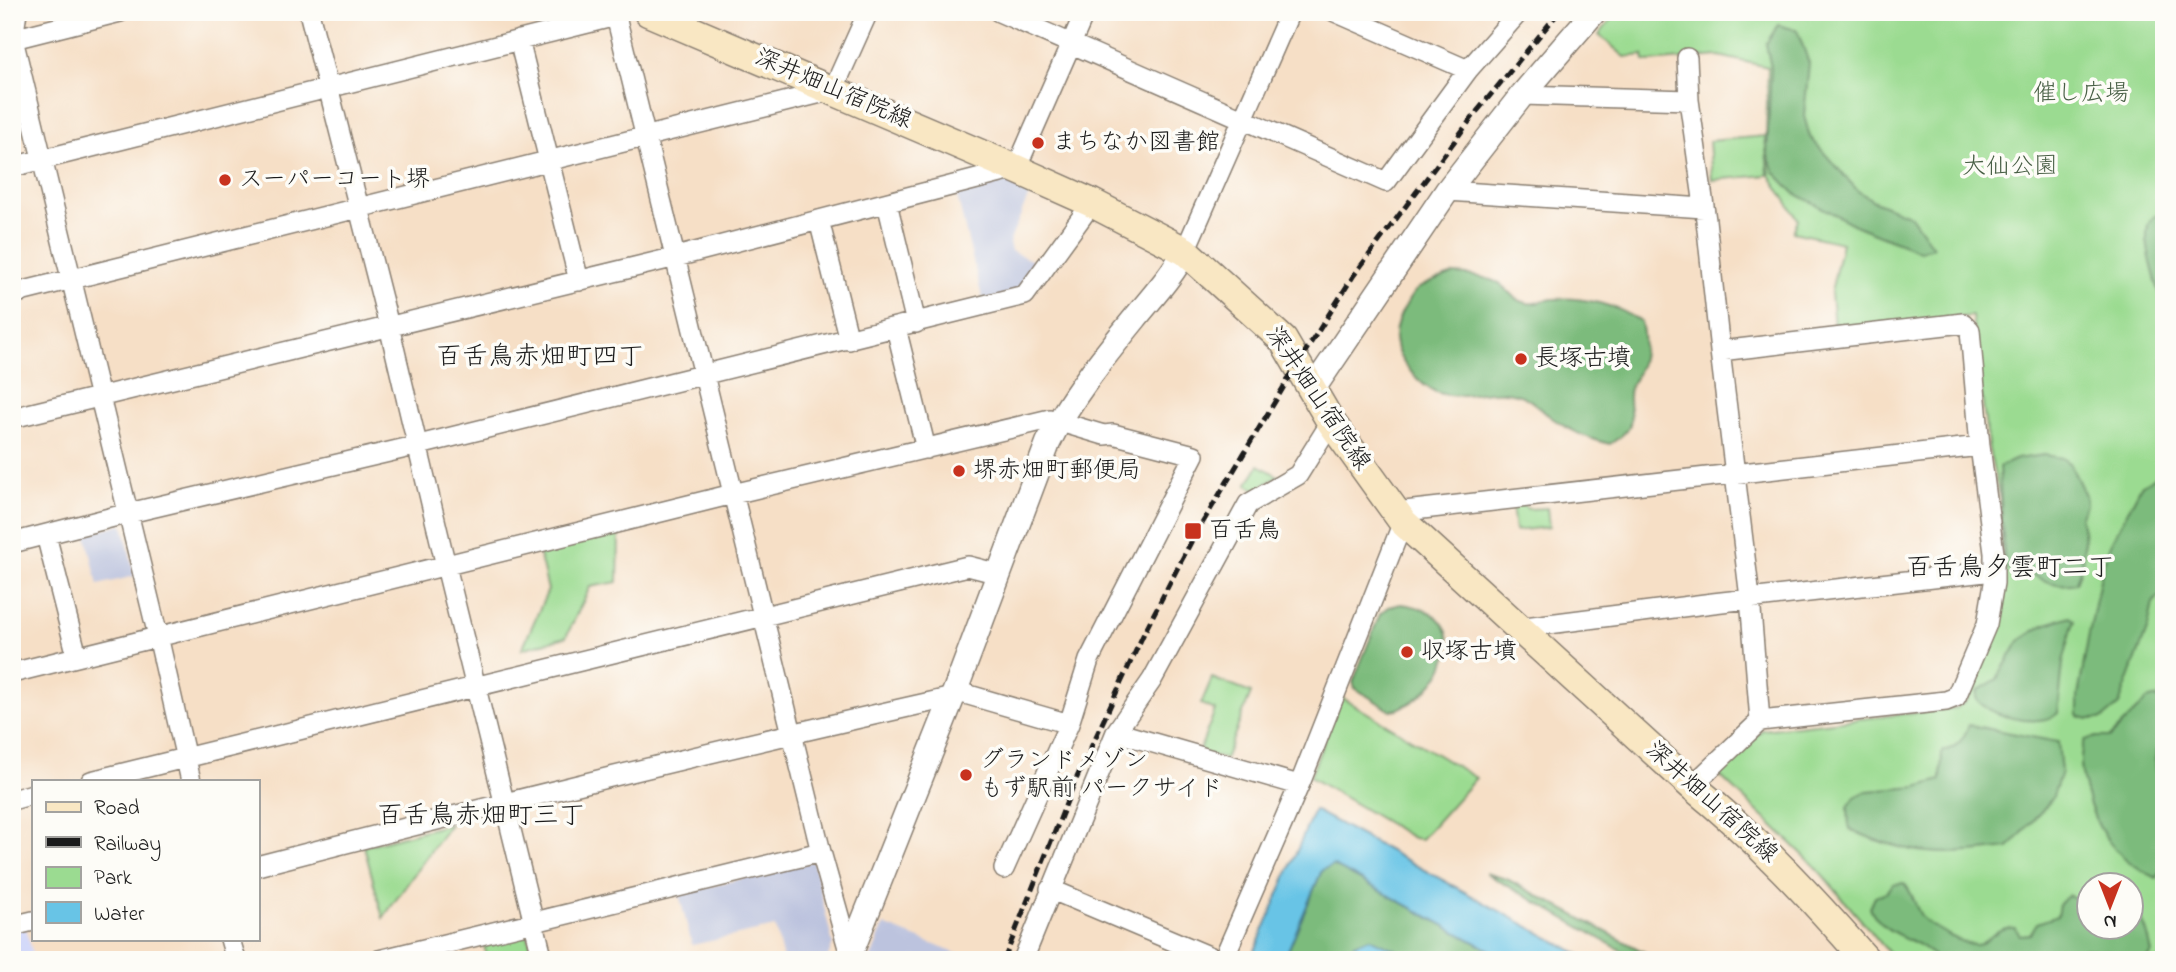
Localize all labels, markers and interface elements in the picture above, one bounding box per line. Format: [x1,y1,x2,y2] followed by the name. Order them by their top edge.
[749,41,917,139] street label: 深井畑山宿院線
[2033,77,2129,112] park label: 催し広場
[1052,126,1220,161] place label: まちなか図書館
[1030,135,1046,151] marker: まちなか図書館
[1962,150,2058,185] park label: 大仙公園
[239,163,430,198] place label: スーパーコート堺
[217,172,233,188] marker: スーパーコート堺
[1256,320,1378,478] street label: 深井畑山宿院線
[436,339,644,377] district label: 百舌鳥赤畑町四丁
[1535,342,1631,377] place label: 長塚古墳
[1513,351,1529,367] marker: 長塚古墳
[973,454,1141,489] place label: 堺赤畑町郵便局
[951,463,967,479] marker: 堺赤畑町郵便局
[1209,514,1281,549] place label: 百舌鳥
[1183,521,1203,541] marker: 百舌鳥
[1906,550,2114,588] district label: 百舌鳥夕雲町二丁
[1421,635,1517,670] place label: 収塚古墳
[1399,644,1415,660] marker: 収塚古墳
[1637,734,1785,872] street label: 深井畑山宿院線
[980,744,1223,807] place label: グランドメゾン もず駅前 パークサイド
[958,767,974,783] marker: グランドメゾン もず駅前 パークサイド
[32,780,259,940] legend
[94,794,140,824] text: Road
[377,798,585,836] district label: 百舌鳥赤畑町三丁
[94,830,161,862] text: Railway
[94,864,133,894] text: Park
[2074,870,2144,940] north arrow
[94,900,145,930] text: Water
[2103,907,2116,934] text: N

